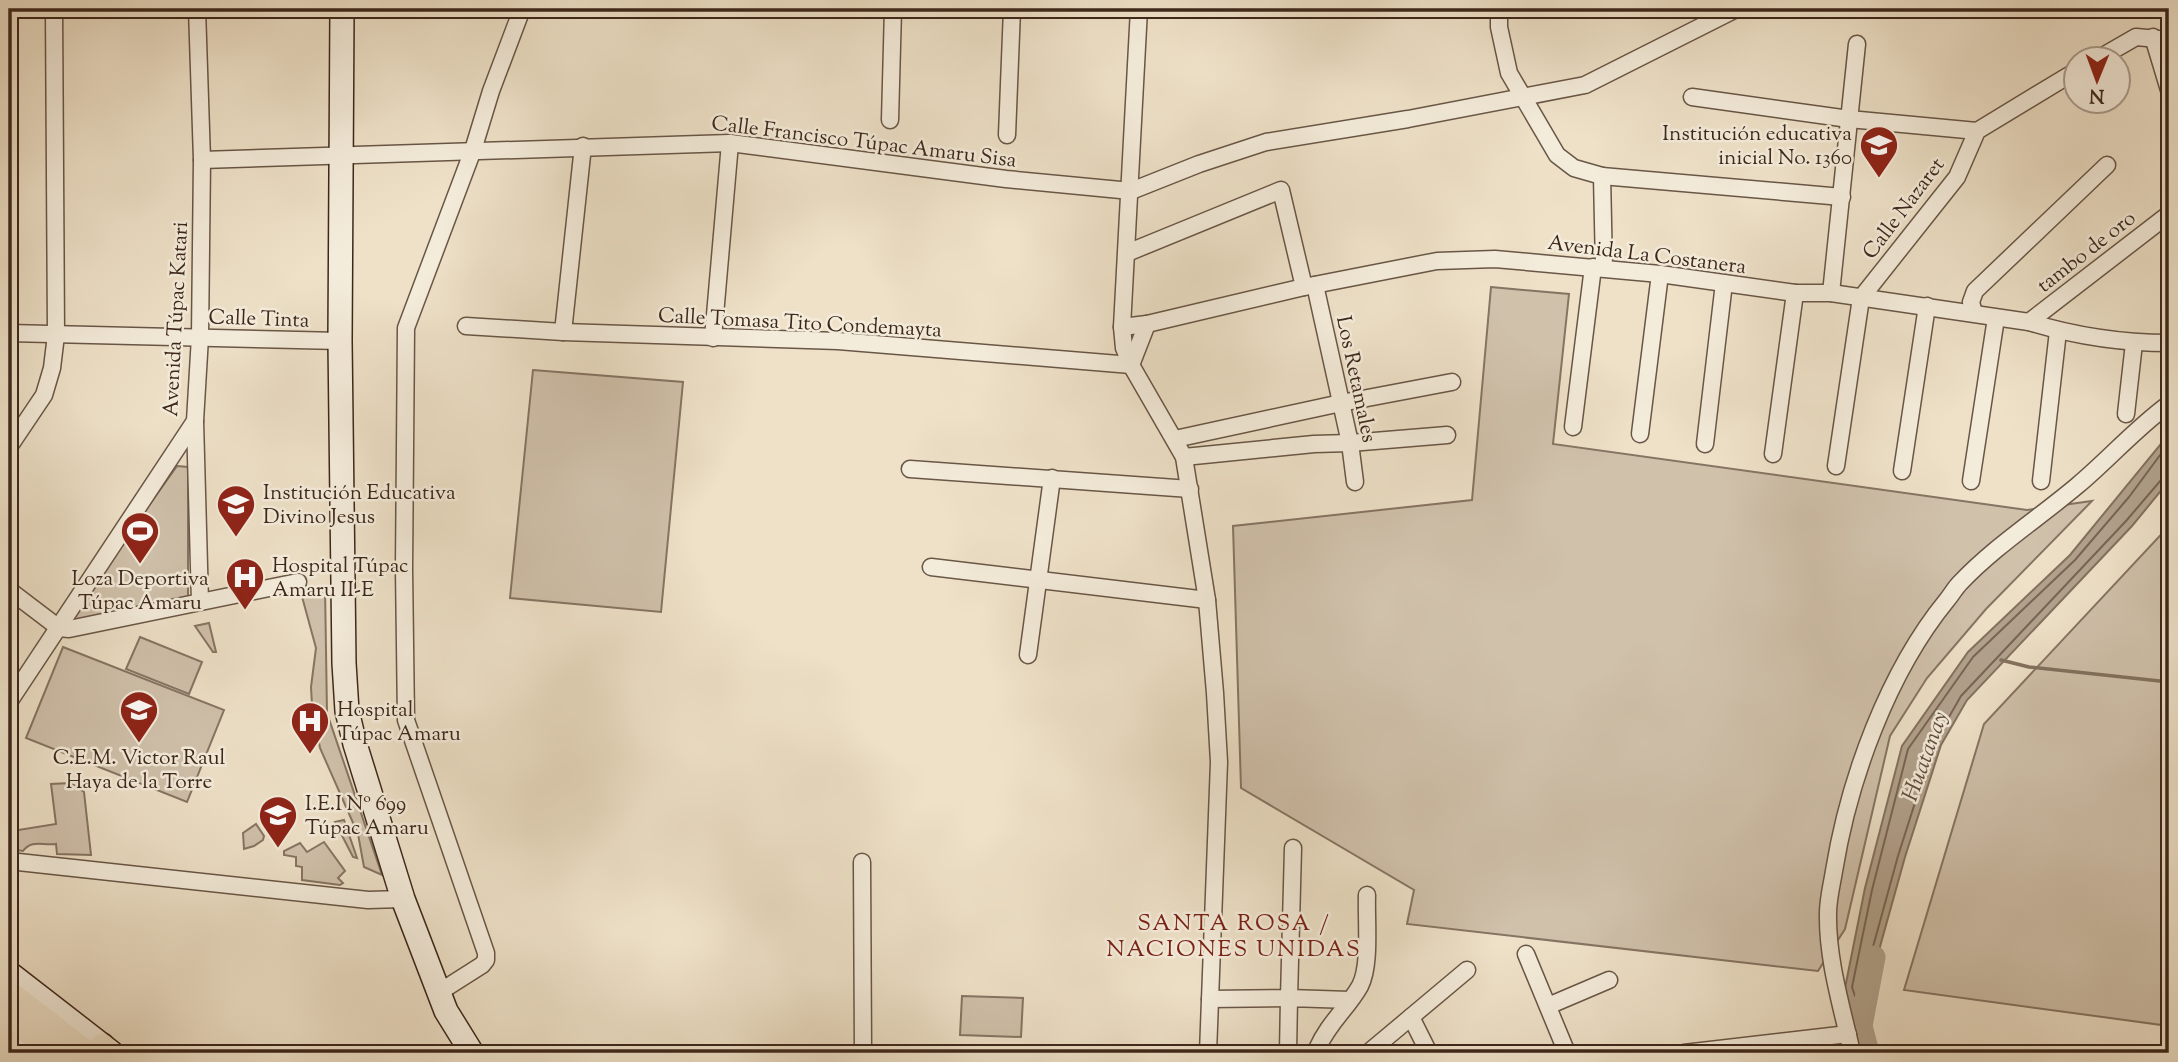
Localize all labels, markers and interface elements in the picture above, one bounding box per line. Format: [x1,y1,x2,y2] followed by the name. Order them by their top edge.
[2062,46,2132,116] north arrow
[2089,81,2105,108] text: N
[710,109,1018,177] street label: Calle Francisco Túpac Amaru Sisa
[1662,120,1852,174] place label: Institución educativa inicial No. 1360
[1858,124,1900,179] school or university icon: Institución educativa inicial No. 1360
[1856,152,1953,266] street label: Calle Nazaret
[2031,204,2143,301] street label: tambo de oro
[157,221,197,417] street label: Avenida Túpac Katari
[1546,229,1748,283] street label: Avenida La Costanera
[657,302,943,346] street label: Calle Tomasa Tito Condemayta
[208,303,310,337] street label: Calle Tinta
[1327,313,1383,445] street label: Los Retamales
[263,479,456,533] place label: Institución Educativa Divino Jesus
[215,483,257,538] school or university icon: Institución Educativa Divino Jesus
[119,510,161,565] sports icon: Loza Deportiva Túpac Amaru
[272,552,409,606] place label: Hospital Túpac Amaru II-E
[224,556,266,611] hospital icon: Hospital Túpac Amaru II-E
[71,565,209,619] place label: Loza Deportiva Túpac Amaru
[118,689,160,744] school or university icon: C.E.M. Victor Raul Haya de la Torre
[337,696,461,750] place label: Hospital Túpac Amaru
[289,700,331,755] hospital icon: Hospital Túpac Amaru
[1895,707,1958,806] water label: Huatanay
[53,744,226,798] place label: C.E.M. Victor Raul Haya de la Torre
[305,790,429,844] place label: I.E.I Nº 699 Túpac Amaru
[257,794,299,849] school or university icon: I.E.I Nº 699 Túpac Amaru
[1106,908,1362,967] district label: SANTA ROSA / NACIONES UNIDAS

